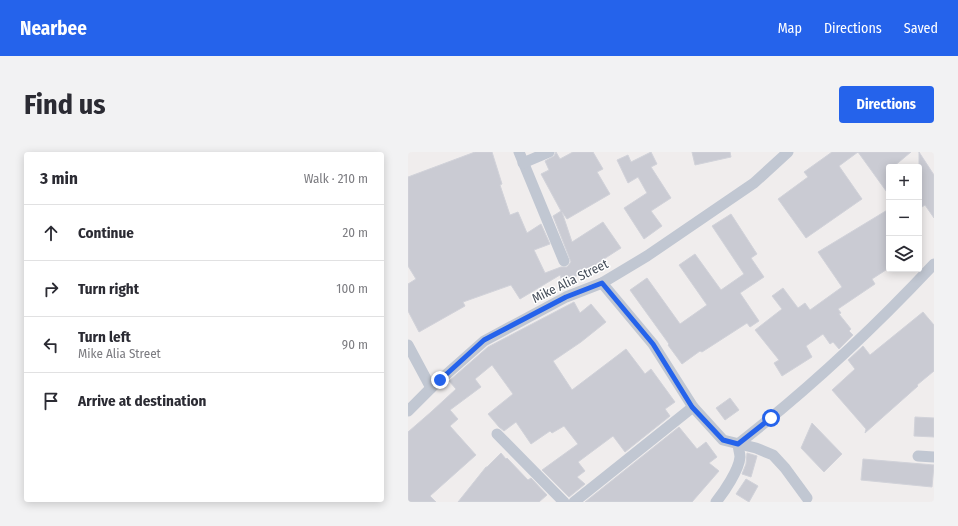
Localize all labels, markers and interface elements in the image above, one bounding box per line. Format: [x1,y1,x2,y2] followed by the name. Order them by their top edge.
[20,17,87,40] text: Nearbee
[778,20,802,37] text: Map
[824,20,882,37] text: Directions
[904,20,938,37] text: Saved
[839,86,934,123] button: Directions
[24,88,106,121] text: Find us
[886,164,922,272] map controls
[886,164,922,200] button: +
[40,168,78,189] text: 3 min
[304,171,368,186] text: Walk · 210 m
[886,200,922,236] button: −
[40,222,62,244] icon: ahead
[78,224,134,242] text: Continue
[342,225,368,240] text: 20 m
[886,236,922,272] button: layers
[529,256,611,306] street label: Mike Alia Street
[40,278,62,300] icon: right
[78,280,139,298] text: Turn right
[336,281,368,296] text: 100 m
[78,328,131,346] text: Turn left
[40,334,62,356] icon: left
[342,337,368,352] text: 90 m
[78,346,161,361] text: Mike Alia Street
[431,371,449,389] route end
[40,390,62,412] icon: arrive
[78,392,206,410] text: Arrive at destination
[762,409,780,427] route start

